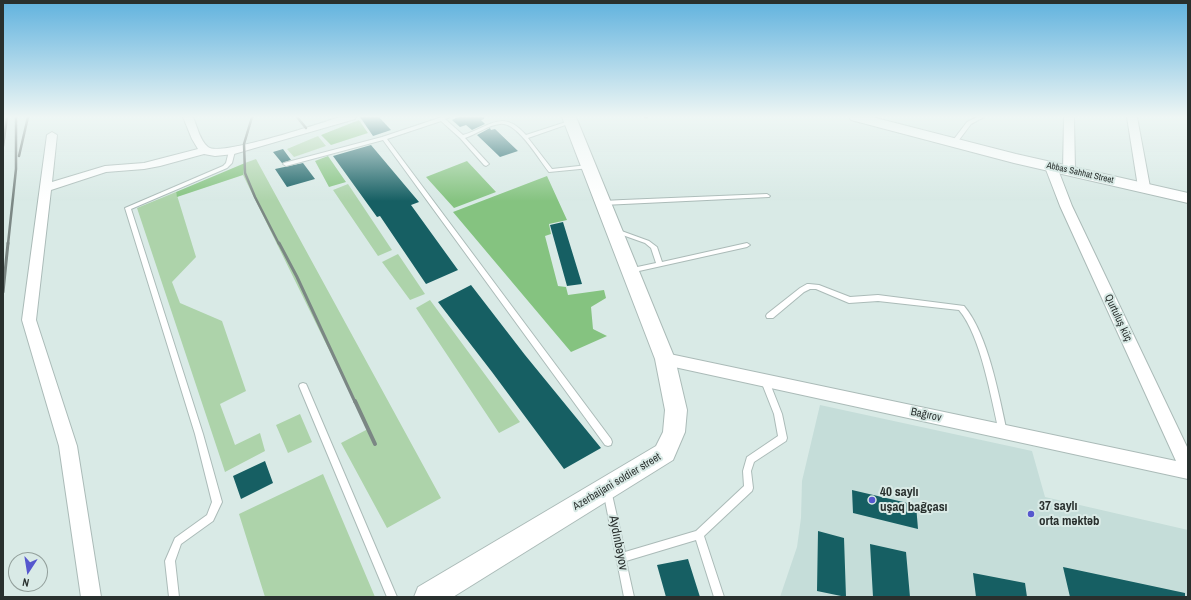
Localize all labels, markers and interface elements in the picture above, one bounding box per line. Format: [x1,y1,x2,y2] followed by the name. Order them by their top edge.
[1046,160,1114,186] street label: Abbas Sahhat Street
[1101,292,1135,344] street label: Qurtuluş küç
[909,405,943,425] street label: Bağırov
[571,451,663,513] street label: Azerbaijani soldier street
[880,485,948,516] place label: 40 saylı uşaq bağçası
[867,495,877,505] marker: 40 saylı uşaq bağçası
[1039,499,1099,530] place label: 37 saylı orta məktəb
[1026,509,1036,519] marker: 37 saylı orta məktəb
[605,514,631,572] street label: Aydınbəyov
[8,552,48,592] north arrow
[21,575,30,590] text: N

